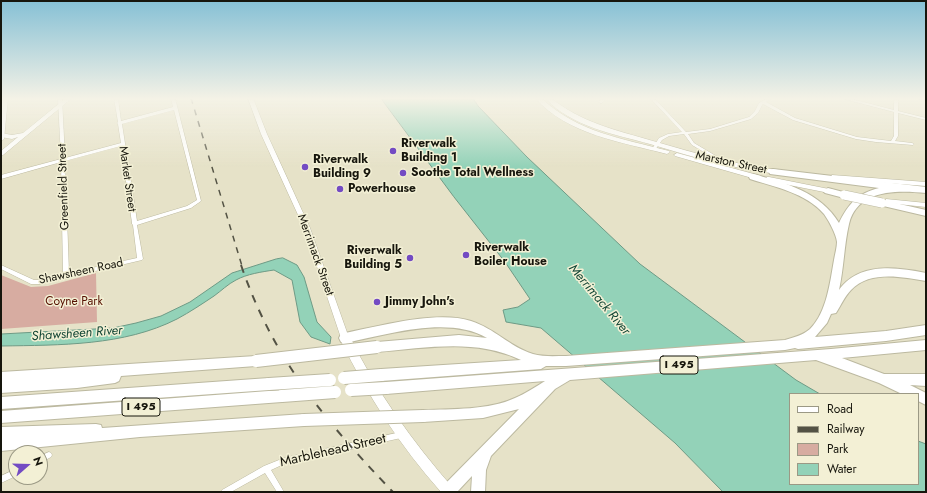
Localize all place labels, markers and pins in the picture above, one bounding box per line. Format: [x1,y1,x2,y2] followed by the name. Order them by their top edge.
[401,137,457,165] place label: Riverwalk Building 1
[388,146,398,156] marker: Riverwalk Building 1
[313,153,371,181] place label: Riverwalk Building 9
[300,162,310,172] marker: Riverwalk Building 9
[411,166,533,180] place label: Soothe Total Wellness
[398,168,408,178] marker: Soothe Total Wellness
[348,182,416,196] place label: Powerhouse
[335,184,345,194] marker: Powerhouse
[474,241,547,269] place label: Riverwalk Boiler House
[344,244,402,272] place label: Riverwalk Building 5
[461,250,471,260] marker: Riverwalk Boiler House
[405,253,415,263] marker: Riverwalk Building 5
[385,295,454,309] place label: Jimmy John's
[372,297,382,307] marker: Jimmy John's

